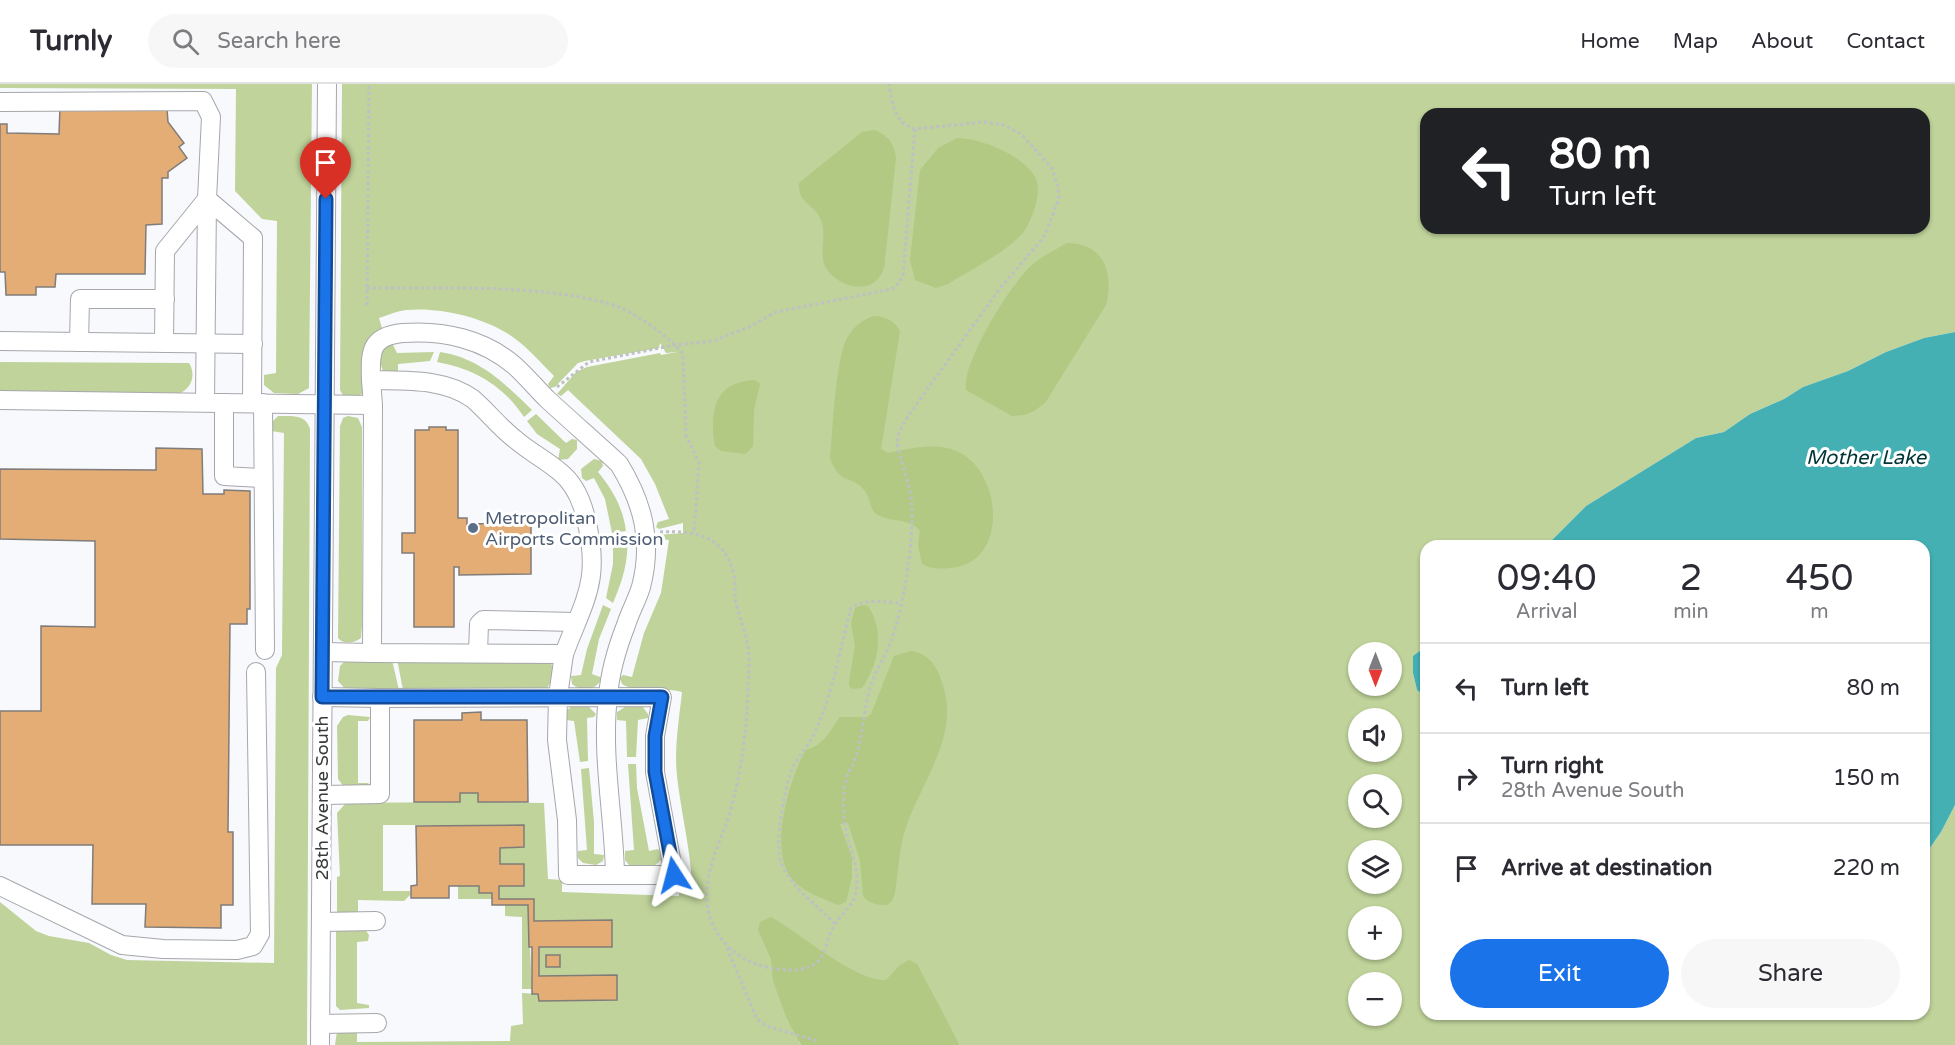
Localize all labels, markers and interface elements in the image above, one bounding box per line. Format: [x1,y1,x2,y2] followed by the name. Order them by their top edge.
[148,14,568,68] search box
[30,24,112,58] text: Turnly
[169,25,202,58] icon: search
[217,28,341,54] text: Search here
[1580,29,1640,54] text: Home
[1673,29,1718,54] text: Map
[1751,29,1813,54] text: About
[1846,29,1925,54] text: Contact
[1549,129,1651,180] text: 80 m
[1450,132,1528,210] icon: left
[300,137,351,199] pin
[309,146,342,179] icon: arrive
[1549,180,1656,213] text: Turn left
[1806,446,1928,470] water label: Mother Lake
[485,507,663,550] place label: Metropolitan Airports Commission
[466,521,480,535] marker: Metropolitan Airports Commission
[1497,557,1597,600] text: 09:40
[1680,557,1702,600] text: 2
[1785,557,1853,600] text: 450
[1516,600,1578,624] text: Arrival
[1673,600,1709,624] text: min
[1810,600,1829,624] text: m
[1348,642,1402,696] north arrow
[1348,642,1402,1026] map controls
[1450,672,1483,705] icon: left
[1501,675,1589,701] text: Turn left
[1846,675,1900,701] text: 80 m
[1348,708,1402,762] button: sound
[311,715,333,881] street label: 28th Avenue South
[1501,753,1603,779] text: Turn right
[1450,762,1483,795] icon: right
[1833,765,1900,791] text: 150 m
[1348,774,1402,828] button: search
[1501,779,1684,803] text: 28th Avenue South
[1348,840,1402,894] button: layers
[642,843,706,907] position arrow
[1450,852,1483,885] icon: arrive
[1501,855,1712,881] text: Arrive at destination
[1833,855,1900,881] text: 220 m
[1348,906,1402,960] button: +
[1450,939,1669,1008] button: Exit
[1681,939,1900,1008] button: Share
[1348,972,1402,1026] button: −

